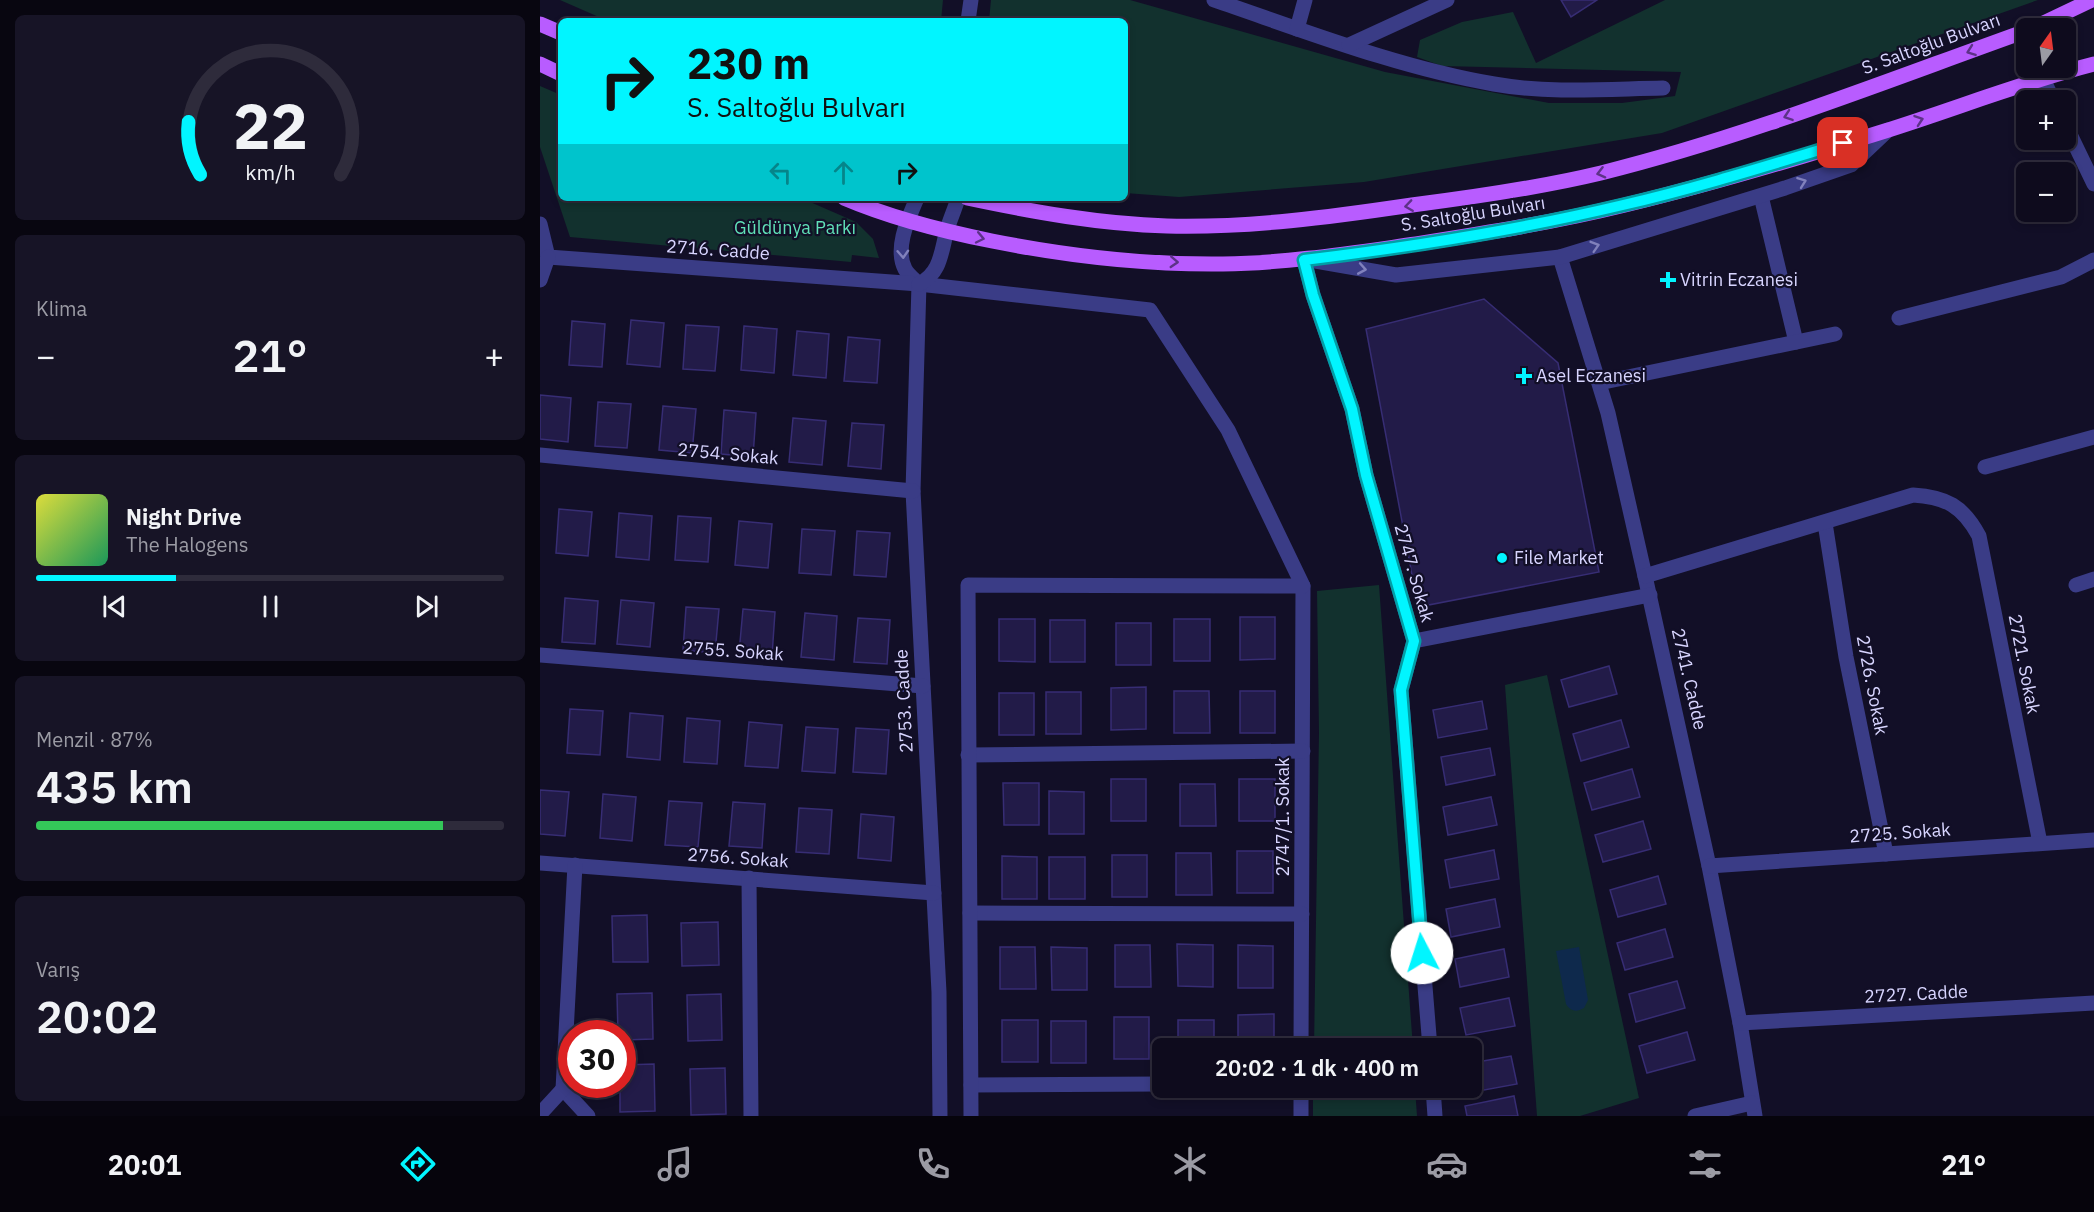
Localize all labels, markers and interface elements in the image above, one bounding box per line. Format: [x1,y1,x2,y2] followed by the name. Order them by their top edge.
[1858,8,2003,79] street label: S. Saltoğlu Bulvarı
[2016,18,2076,78] north arrow
[2016,18,2076,222] map controls
[687,36,810,91] text: 230 m
[588,42,666,120] icon: right
[1966,43,1977,56] one-way arrow
[233,85,307,166] text: 22
[687,89,906,124] text: S. Saltoğlu Bulvarı
[2016,90,2076,150] button: +
[1783,109,1794,122] one-way arrow
[1913,114,1923,127] one-way arrow
[1817,117,1868,168] pin
[1826,126,1859,159] icon: arrive
[764,156,797,189] icon: left
[827,156,860,189] icon: ahead
[890,156,923,189] icon: right
[245,158,295,186] text: km/h
[2016,162,2076,222] button: −
[1596,165,1606,178] one-way arrow
[1796,177,1807,190] one-way arrow
[1399,191,1547,236] street label: S. Saltoğlu Bulvarı
[1405,199,1414,211] one-way arrow
[734,216,856,239] park label: Güldünya Parkı
[975,231,985,244] one-way arrow
[665,234,771,265] street label: 2716. Cadde
[1589,241,1600,253] one-way arrow
[897,250,910,259] one-way arrow
[1169,256,1178,269] one-way arrow
[1357,263,1366,275] one-way arrow
[1680,268,1798,291] place label: Vitrin Eczanesi
[1661,273,1675,287] marker: Vitrin Eczanesi
[36,295,87,322] text: Klima
[232,326,308,384] text: 21°
[36,334,56,377] text: −
[484,334,504,377] text: +
[1536,364,1646,387] place label: Asel Eczanesi
[1517,369,1531,383] marker: Asel Eczanesi
[677,438,780,469] street label: 2754. Sokak
[126,502,242,531] text: Night Drive
[1389,521,1440,625] street label: 2747. Sokak
[126,531,248,558] text: The Halogens
[1514,546,1604,569] place label: File Market
[1495,551,1509,565] marker: File Market
[98,590,131,623] icon: previous
[254,590,287,623] icon: pause
[410,590,443,623] icon: next
[2004,612,2046,716] street label: 2721. Sokak
[1667,626,1712,732] street label: 2741. Cadde
[1852,633,1894,737] street label: 2726. Sokak
[682,635,785,666] street label: 2755. Sokak
[889,648,918,754] street label: 2753. Cadde
[36,726,153,753] text: Menzil · 87%
[36,757,193,815] text: 435 km
[1271,757,1294,877] street label: 2747/1. Sokak
[1849,817,1952,848] street label: 2725. Sokak
[687,842,790,873] street label: 2756. Sokak
[1390,921,1454,985] position arrow
[36,956,80,983] text: Varış
[1863,979,1969,1008] street label: 2727. Cadde
[36,987,158,1045] text: 20:02
[558,1020,636,1098] speed limit sign: 30
[1215,1053,1419,1082] text: 20:02 · 1 dk · 400 m
[397,1143,439,1185] icon: directions
[654,1143,696,1185] icon: music
[912,1143,954,1185] icon: phone
[1169,1143,1211,1185] icon: climate
[1426,1143,1468,1185] icon: car
[1684,1143,1726,1185] icon: filters
[108,1147,181,1182] text: 20:01
[1941,1147,1986,1182] text: 21°

